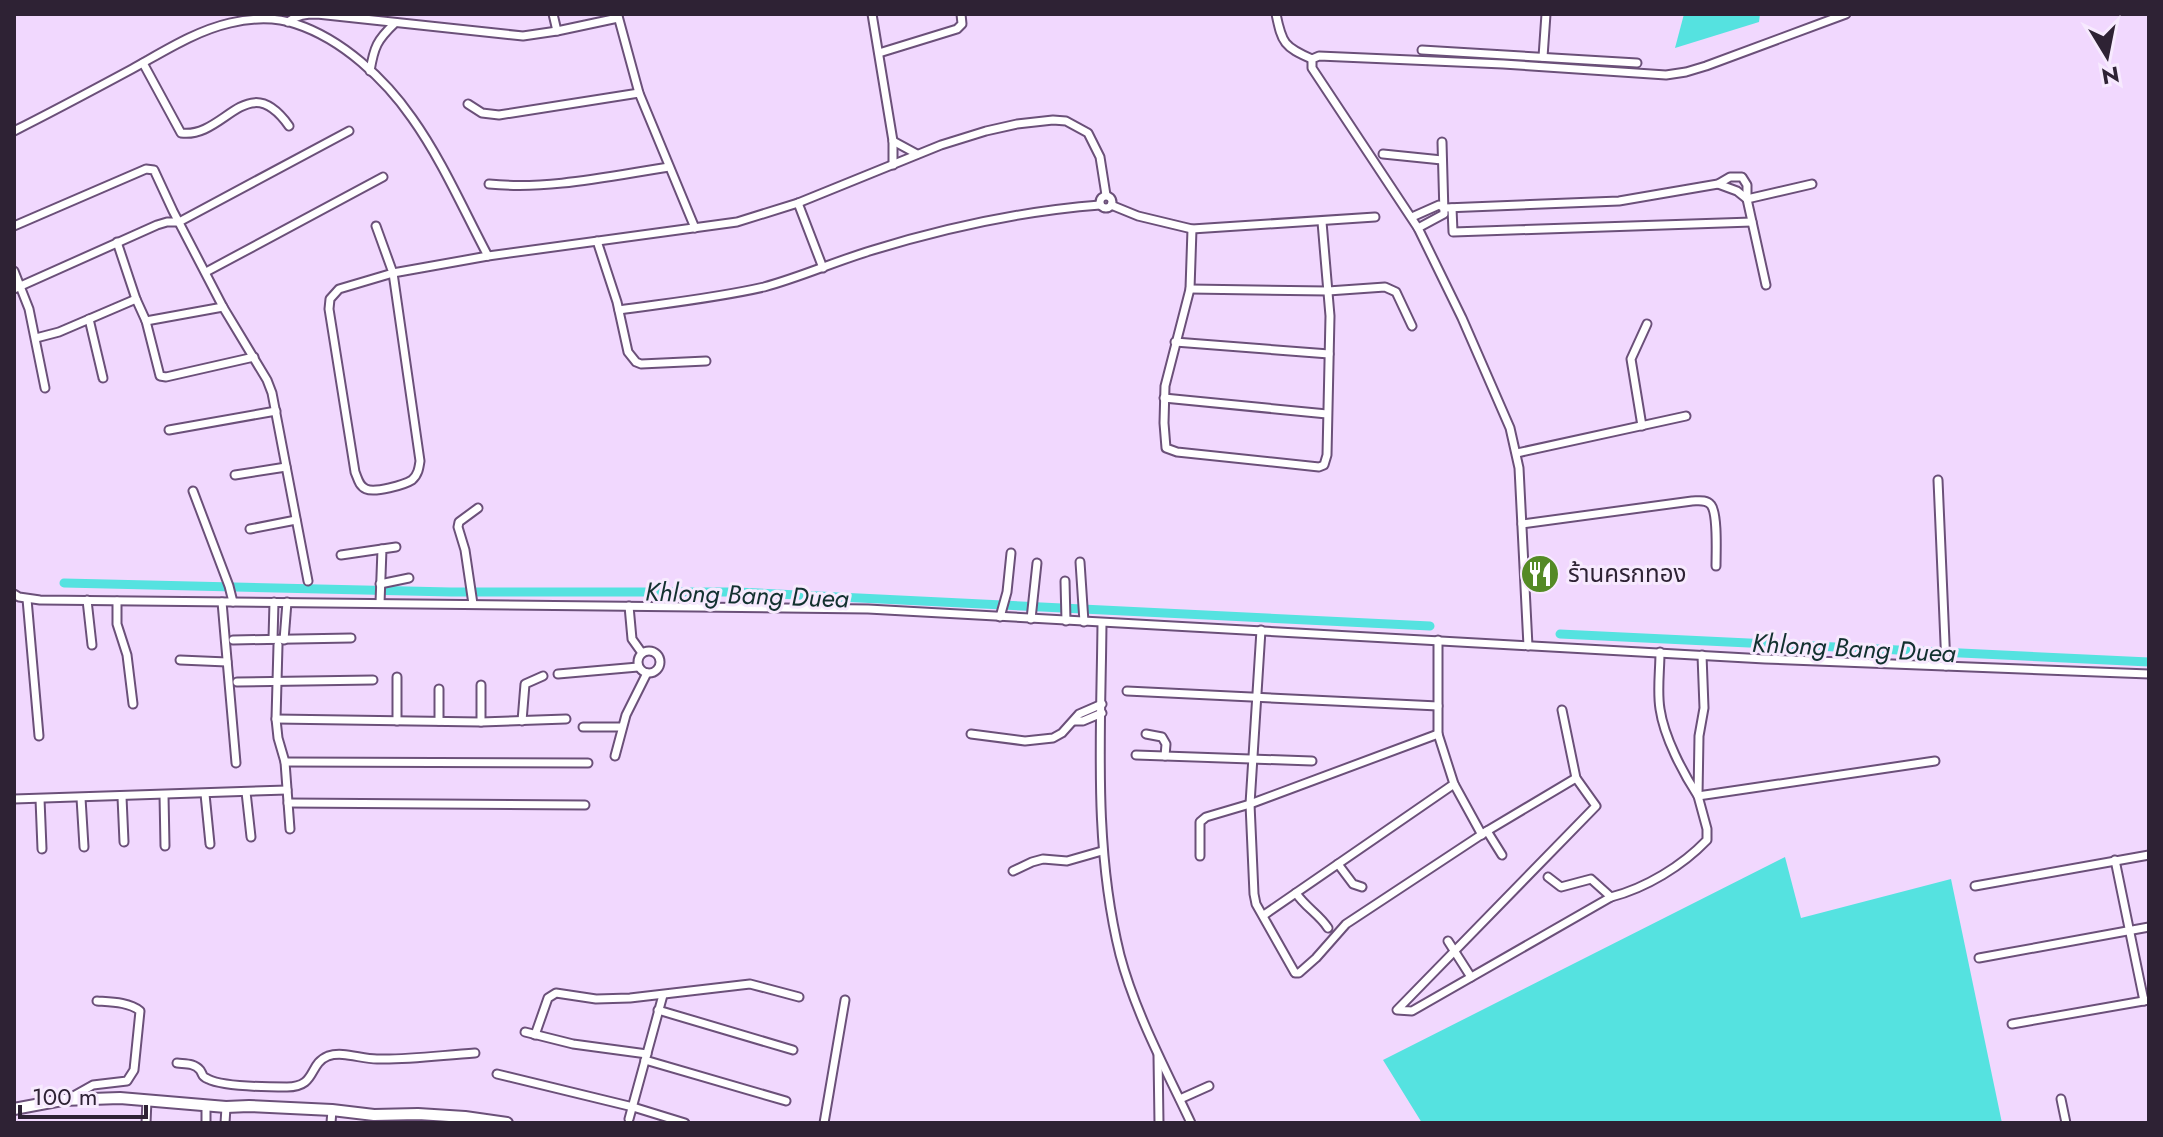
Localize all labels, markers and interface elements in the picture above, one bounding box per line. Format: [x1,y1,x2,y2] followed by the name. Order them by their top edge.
[2067,16,2147,96] north arrow
[2099,58,2122,93] text: N
[1519,553,1561,595] restaurant icon: ร้านครกทอง
[1568,556,1686,591] place label: ร้านครกทอง
[644,572,850,618] water label: Khlong Bang Duea
[1751,624,1958,672] water label: Khlong Bang Duea
[20,1069,146,1119] scale bar
[32,1079,98,1114] text: 100 m

